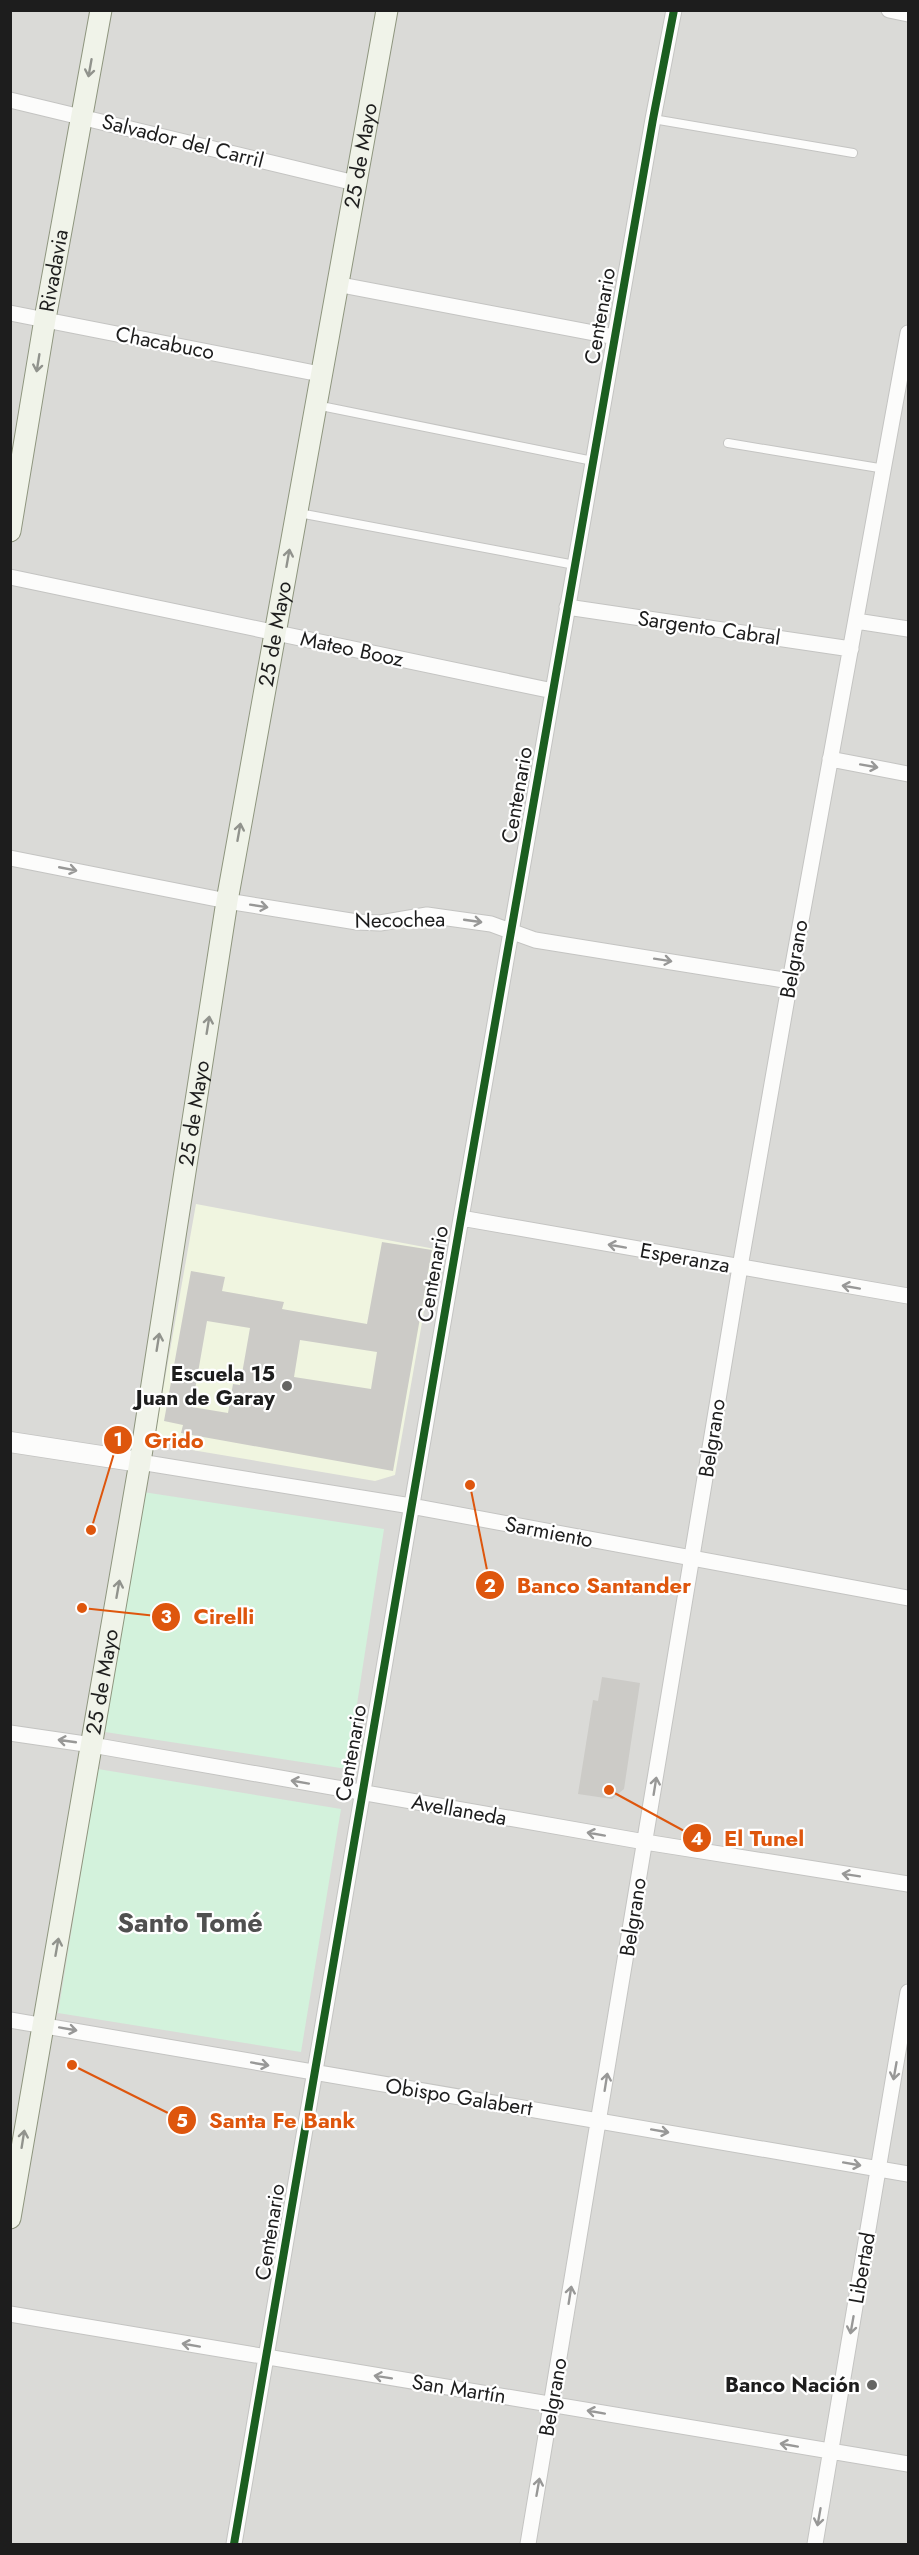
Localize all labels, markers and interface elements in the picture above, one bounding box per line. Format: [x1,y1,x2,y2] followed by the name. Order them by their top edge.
[85,58,96,77] one-way arrow
[337,101,385,211] street label: 25 de Mayo
[99,106,267,176] street label: Salvador del Carril
[32,227,76,314] street label: Rivadavia
[577,265,623,367] street label: Centenario
[113,319,217,367] street label: Chacabuco
[32,353,43,373] one-way arrow
[282,548,293,568] one-way arrow
[251,579,299,689] street label: 25 de Mayo
[636,603,782,653] street label: Sargento Cabral
[298,623,407,675] street label: Mateo Booz
[494,744,540,846] street label: Centenario
[859,761,879,772] one-way arrow
[234,823,245,843] one-way arrow
[58,864,77,875] one-way arrow
[249,901,269,912] one-way arrow
[354,904,446,936] street label: Necochea
[463,916,482,927] one-way arrow
[772,917,816,1001] street label: Belgrano
[653,955,673,966] one-way arrow
[202,1015,213,1035] one-way arrow
[171,1058,217,1168] street label: 25 de Mayo
[410,1223,456,1325] street label: Centenario
[638,1235,732,1281] street label: Esperanza
[608,1240,628,1251] one-way arrow
[842,1281,861,1292] one-way arrow
[153,1333,164,1352] one-way arrow
[132,1359,276,1413] place label: Escuela 15 Juan de Garay
[280,1379,294,1393] marker: Escuela 15 Juan de Garay
[691,1397,733,1479] street label: Belgrano
[103,1420,216,1460] callout: Grido
[144,1424,204,1456] text: Grido
[113,1427,123,1453] text: 1
[502,1509,596,1555] street label: Sarmiento
[475,1565,704,1605] callout: Banco Santander
[517,1569,691,1601] text: Banco Santander
[484,1573,496,1599] text: 2
[113,1580,124,1600] one-way arrow
[151,1597,266,1637] callout: Cirelli
[194,1600,254,1632] text: Cirelli
[160,1604,172,1630] text: 3
[78,1627,126,1737] street label: 25 de Mayo
[328,1702,374,1804] street label: Centenario
[58,1736,77,1747] one-way arrow
[649,1776,660,1796] one-way arrow
[291,1777,311,1788] one-way arrow
[409,1787,509,1833] street label: Avellaneda
[682,1818,816,1858] callout: El Tunel
[724,1822,804,1854] text: El Tunel
[691,1826,703,1852] text: 4
[587,1828,606,1839] one-way arrow
[841,1869,861,1880] one-way arrow
[612,1876,654,1958] street label: Belgrano
[117,1903,263,1942] district label: Santo Tomé
[51,1938,62,1958] one-way arrow
[58,2024,78,2035] one-way arrow
[250,2058,269,2069] one-way arrow
[889,2060,900,2080] one-way arrow
[383,2071,535,2123] street label: Obispo Galabert
[600,2072,611,2092] one-way arrow
[167,2100,367,2140] callout: Santa Fe Bank
[209,2104,355,2136] text: Santa Fe Bank
[176,2108,188,2134] text: 5
[649,2126,669,2137] one-way arrow
[18,2130,29,2150] one-way arrow
[841,2159,861,2170] one-way arrow
[248,2182,292,2282] street label: Centenario
[841,2230,883,2306] street label: Libertad
[565,2285,576,2305] one-way arrow
[846,2315,857,2334] one-way arrow
[182,2339,201,2350] one-way arrow
[531,2355,575,2439] street label: Belgrano
[410,2367,508,2411] street label: San Martín
[725,2370,860,2400] place label: Banco Nación
[374,2371,394,2382] one-way arrow
[865,2378,879,2392] marker: Banco Nación
[587,2406,607,2417] one-way arrow
[779,2439,799,2450] one-way arrow
[533,2478,544,2497] one-way arrow
[814,2507,825,2526] one-way arrow

